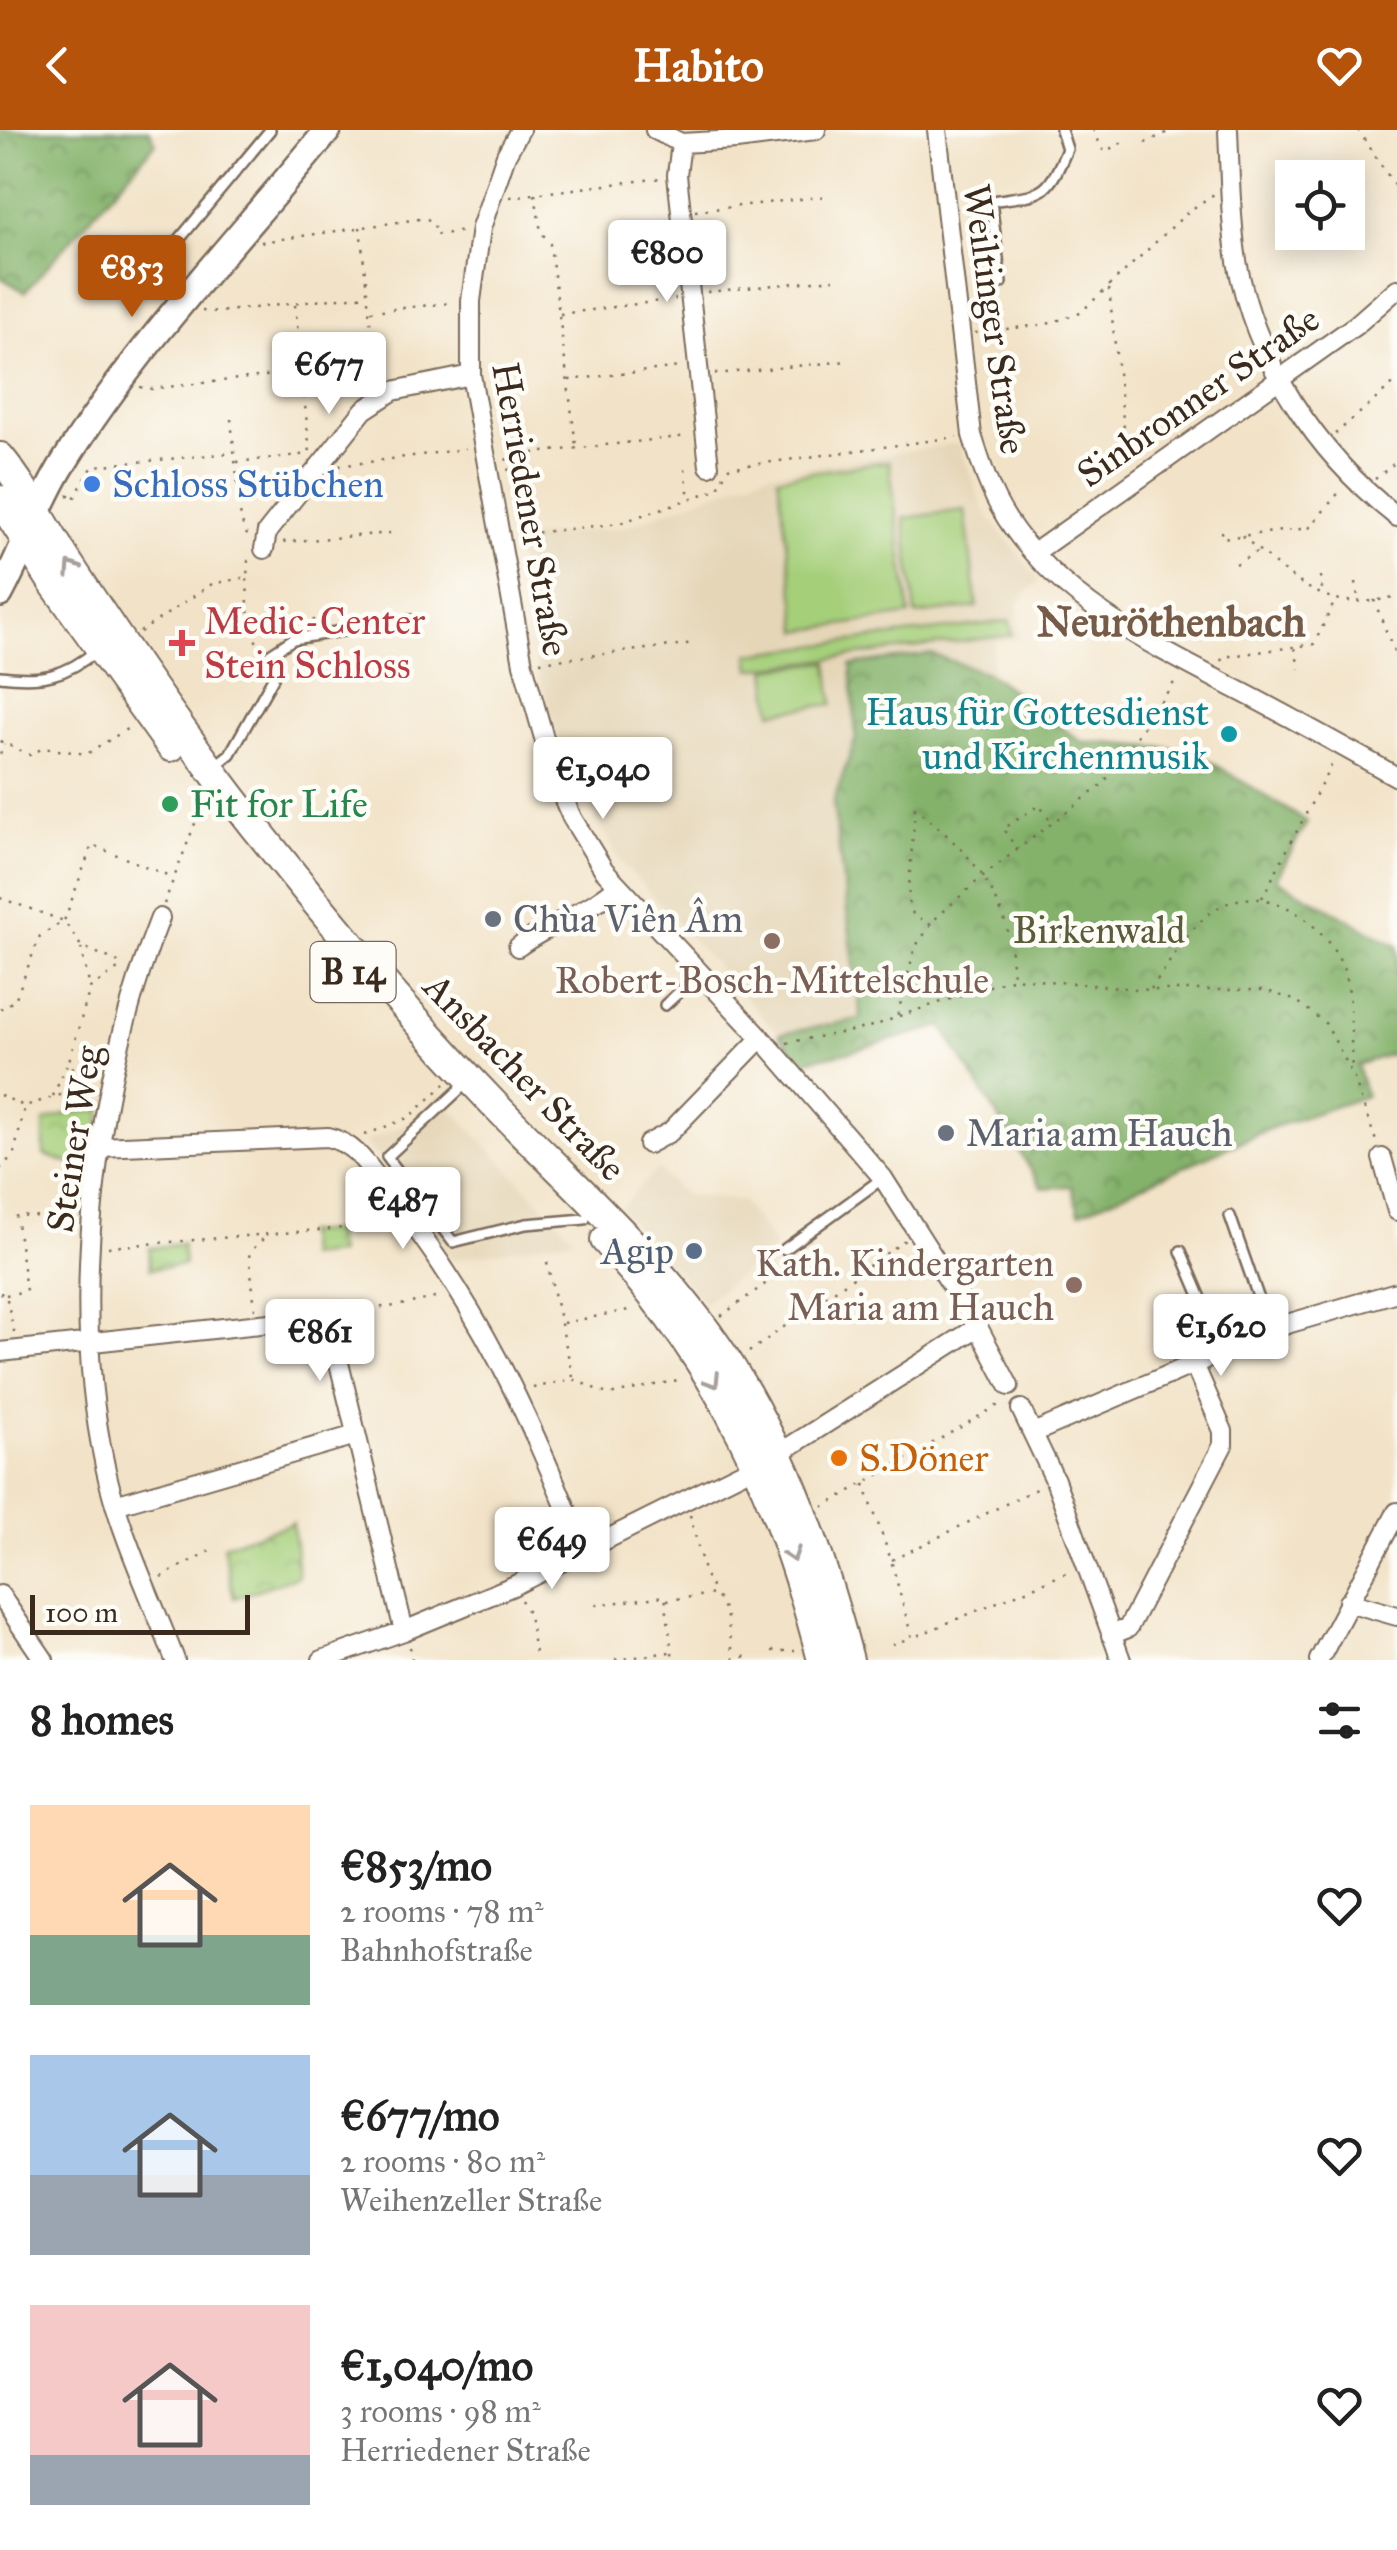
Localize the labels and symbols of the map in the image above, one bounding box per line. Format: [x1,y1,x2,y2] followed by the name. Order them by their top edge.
[953,181,1037,457] street label: Weiltinger Straße
[608,220,726,305] pin: €800
[73,235,191,320] pin: €853
[1068,295,1328,497] street label: Sinbronner Straße
[270,332,388,417] pin: €677
[482,358,580,660] street label: Herriedener Straße
[112,461,384,507] place label: Schloss Stübchen
[81,473,103,495] marker: Schloss Stübchen
[66,561,85,579] one-way arrow
[1036,596,1306,648] district label: Neuröthenbach
[204,598,426,688] place label: Medic-Center Stein Schloss
[169,630,195,656] marker: Medic-Center Stein Schloss
[865,689,1209,779] place label: Haus für Gottesdienst und Kirchenmusik
[1218,723,1240,745] marker: Haus für Gottesdienst und Kirchenmusik
[522,737,684,822] pin: €1,040
[190,781,368,827] place label: Fit for Life
[159,793,181,815] marker: Fit for Life
[513,896,743,942] place label: Chùa Viên Âm
[1013,907,1185,953] park label: Birkenwald
[482,908,504,930] marker: Chùa Viên Âm
[761,930,783,952] marker: Robert-Bosch-Mittelschule
[310,942,396,1002] road number: B 14
[555,957,989,1003] place label: Robert-Bosch-Mittelschule
[413,962,636,1190] street label: Ansbacher Straße
[37,1042,112,1236] street label: Steiner Weg
[966,1110,1233,1156] place label: Maria am Hauch
[935,1122,957,1144] marker: Maria am Hauch
[344,1167,462,1252] pin: €487
[599,1228,674,1274] place label: Agip
[683,1240,705,1262] marker: Agip
[755,1240,1054,1330] place label: Kath. Kindergarten Maria am Hauch
[1063,1274,1085,1296] marker: Kath. Kindergarten Maria am Hauch
[1140,1294,1302,1379] pin: €1,620
[261,1299,379,1384] pin: €861
[701,1370,720,1388] one-way arrow
[859,1435,989,1481] place label: S.Döner
[828,1447,850,1469] marker: S.Döner
[493,1507,611,1592] pin: €649
[780,1546,800,1563] one-way arrow
[30,1590,250,1634] scale bar

